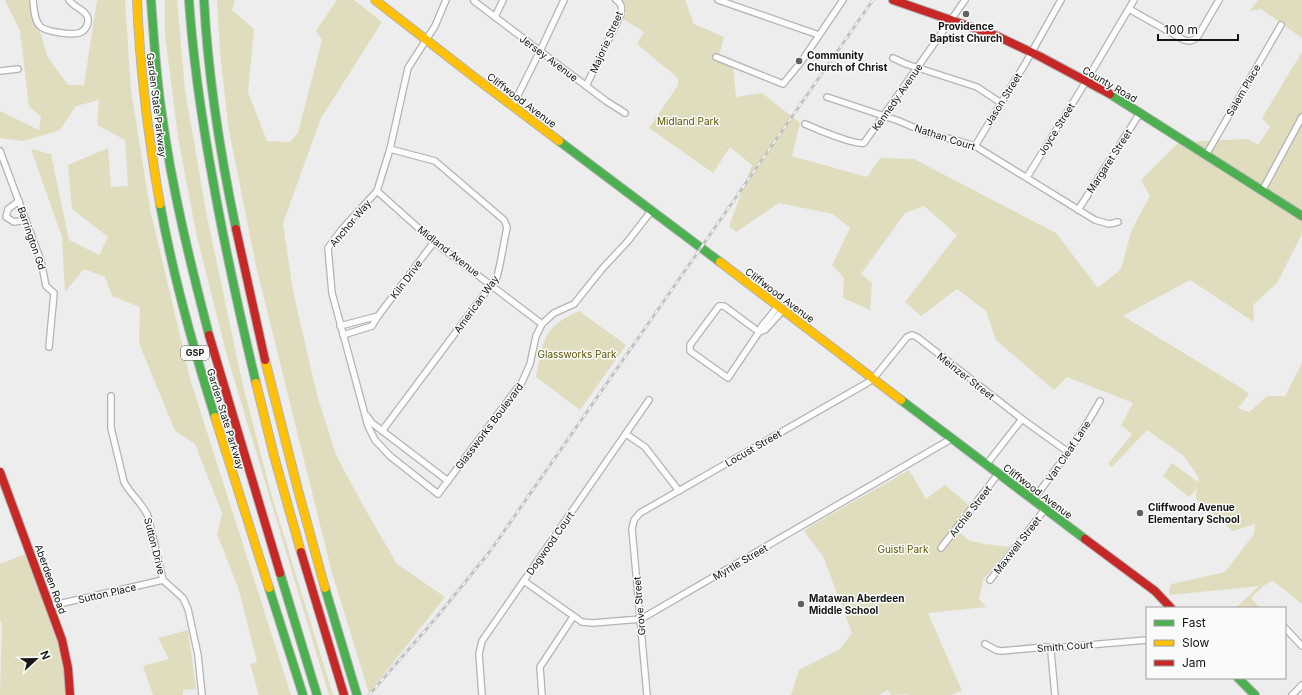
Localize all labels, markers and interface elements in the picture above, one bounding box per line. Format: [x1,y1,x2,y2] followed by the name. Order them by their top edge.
[587,9,625,75] street label: Majorie Street
[961,9,971,19] marker: Providence Baptist Church
[1158,16,1238,42] scale bar
[930,20,1002,44] place label: Providence Baptist Church
[1164,22,1198,37] text: 100 m
[518,32,581,84] street label: Jersey Avenue
[807,49,888,73] place label: Community Church of Christ
[145,52,169,158] street label: Garden State Parkway
[794,56,804,66] marker: Community Church of Christ
[869,61,925,133] street label: Kennedy Avenue
[1223,62,1263,118] street label: Salem Place
[1081,64,1139,104] street label: County Road
[485,70,559,130] street label: Cliffwood Avenue
[982,70,1024,127] street label: Jason Street
[1035,100,1077,157] street label: Joyce Street
[657,115,719,127] park label: Midland Park
[913,122,978,153] street label: Nathan Court
[1084,126,1135,195] street label: Margaret Street
[327,197,373,249] street label: Anchor Way
[16,205,48,271] street label: Barrington Gd
[416,223,483,279] street label: Midland Avenue
[388,257,425,301] street label: Kiln Drive
[743,265,817,325] street label: Cliffwood Avenue
[451,272,501,335] street label: American Way
[181,346,209,360] road number: GSP
[538,348,617,360] park label: Glassworks Park
[935,350,998,402] street label: Meinzer Street
[205,367,247,471] street label: Garden State Parkway
[453,380,525,472] street label: Glassworks Boulevard
[1043,418,1093,484] street label: Van Cleaf Lane
[723,427,784,469] street label: Locust Street
[1001,461,1075,521] street label: Cliffwood Avenue
[946,483,994,539] street label: Archie Street
[1148,501,1240,526] place label: Cliffwood Avenue Elementary School
[524,508,577,577] street label: Dogwood Court
[1135,508,1145,518] marker: Cliffwood Avenue Elementary School
[991,513,1044,576] street label: Maxwell Street
[142,516,168,576] street label: Sutton Drive
[711,541,770,582] street label: Myrtle Street
[33,543,69,615] street label: Aberdeen Road
[878,543,929,555] park label: Guisti Park
[630,575,648,636] street label: Grove Street
[77,580,137,606] street label: Sutton Place
[809,592,905,616] place label: Matawan Aberdeen Middle School
[796,599,806,609] marker: Matawan Aberdeen Middle School
[1146,607,1286,679] legend
[1182,615,1206,630] text: Fast
[1182,635,1210,650] text: Slow
[1037,638,1094,654] street label: Smith Court
[16,639,56,679] north arrow
[37,649,53,662] text: N
[1182,655,1206,670] text: Jam

